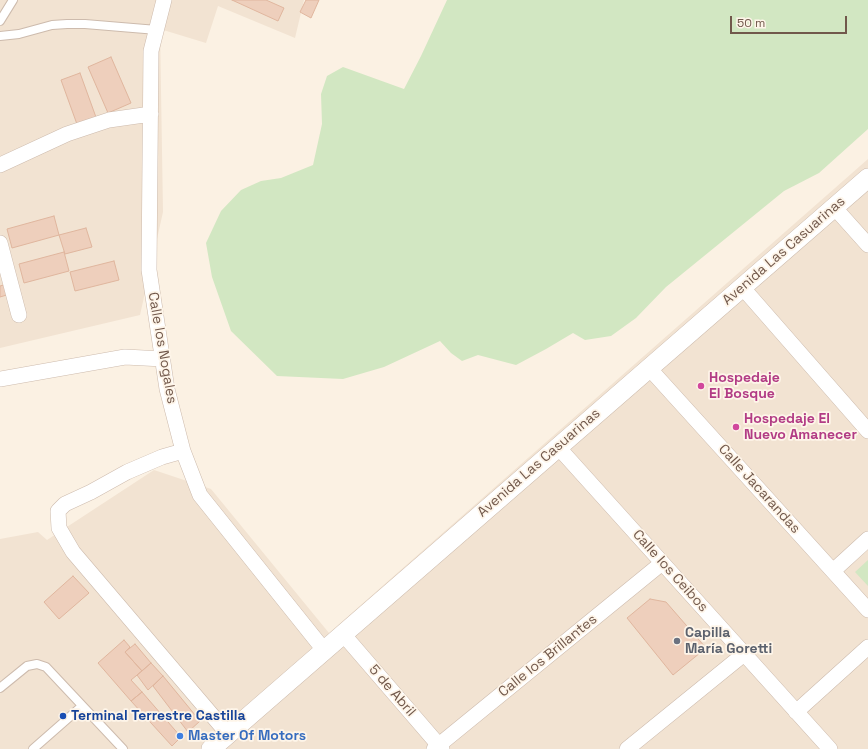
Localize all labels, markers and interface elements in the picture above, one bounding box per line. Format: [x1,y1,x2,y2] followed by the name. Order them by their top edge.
[732,8,849,34] scale bar
[737,15,765,31] text: 50 m
[719,193,849,309] street label: Avenida Las Casuarinas
[144,291,180,405] street label: Calle los Nogales
[709,370,780,402] place label: Hospedaje El Bosque
[696,381,706,391] marker: Hospedaje El Bosque
[474,405,604,521] street label: Avenida Las Casuarinas
[744,411,857,444] place label: Hospedaje El Nuevo Amanecer
[731,422,741,432] marker: Hospedaje El Nuevo Amanecer
[715,441,803,537] street label: Calle Jacarandas
[629,527,711,615] street label: Calle los Ceibos
[495,611,601,701] street label: Calle los Brillantes
[685,625,772,658] place label: Capilla María Goretti
[672,636,682,646] marker: Capilla María Goretti
[365,662,419,720] street label: 5 de Abril
[71,708,246,724] place label: Terminal Terrestre Castilla
[58,711,68,721] marker: Terminal Terrestre Castilla
[188,728,306,744] place label: Master Of Motors
[175,731,185,741] marker: Master Of Motors

